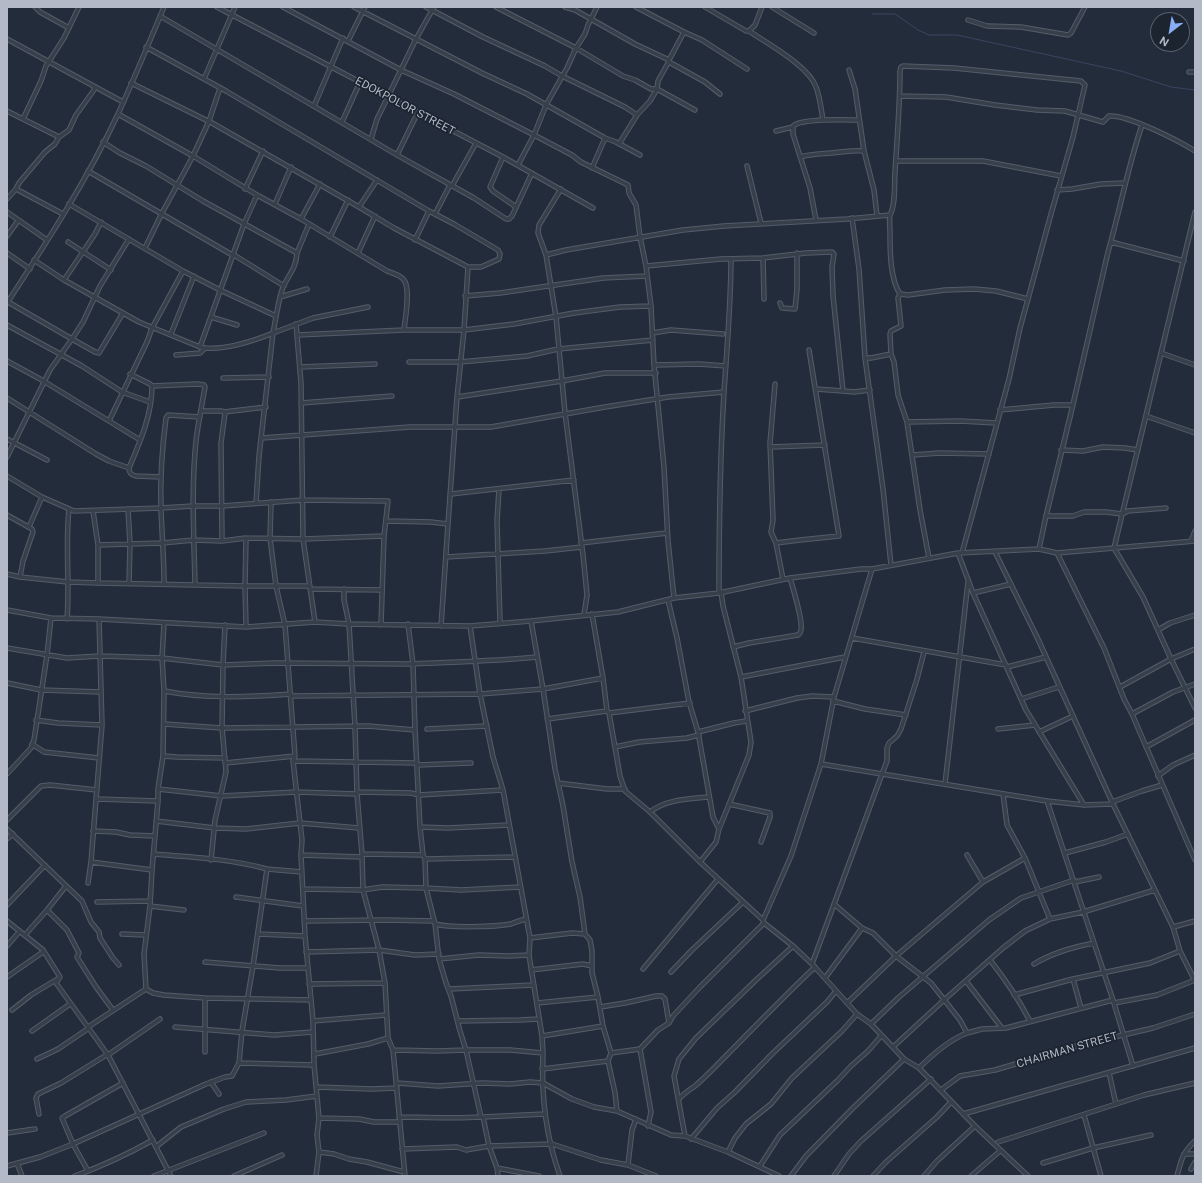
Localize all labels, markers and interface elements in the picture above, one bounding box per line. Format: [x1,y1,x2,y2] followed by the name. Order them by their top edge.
[1150,12,1190,52] north arrow
[1158,34,1171,49] text: N
[353,74,457,138] street label: EDOKPOLOR STREET
[1015,1029,1119,1071] street label: CHAIRMAN STREET

